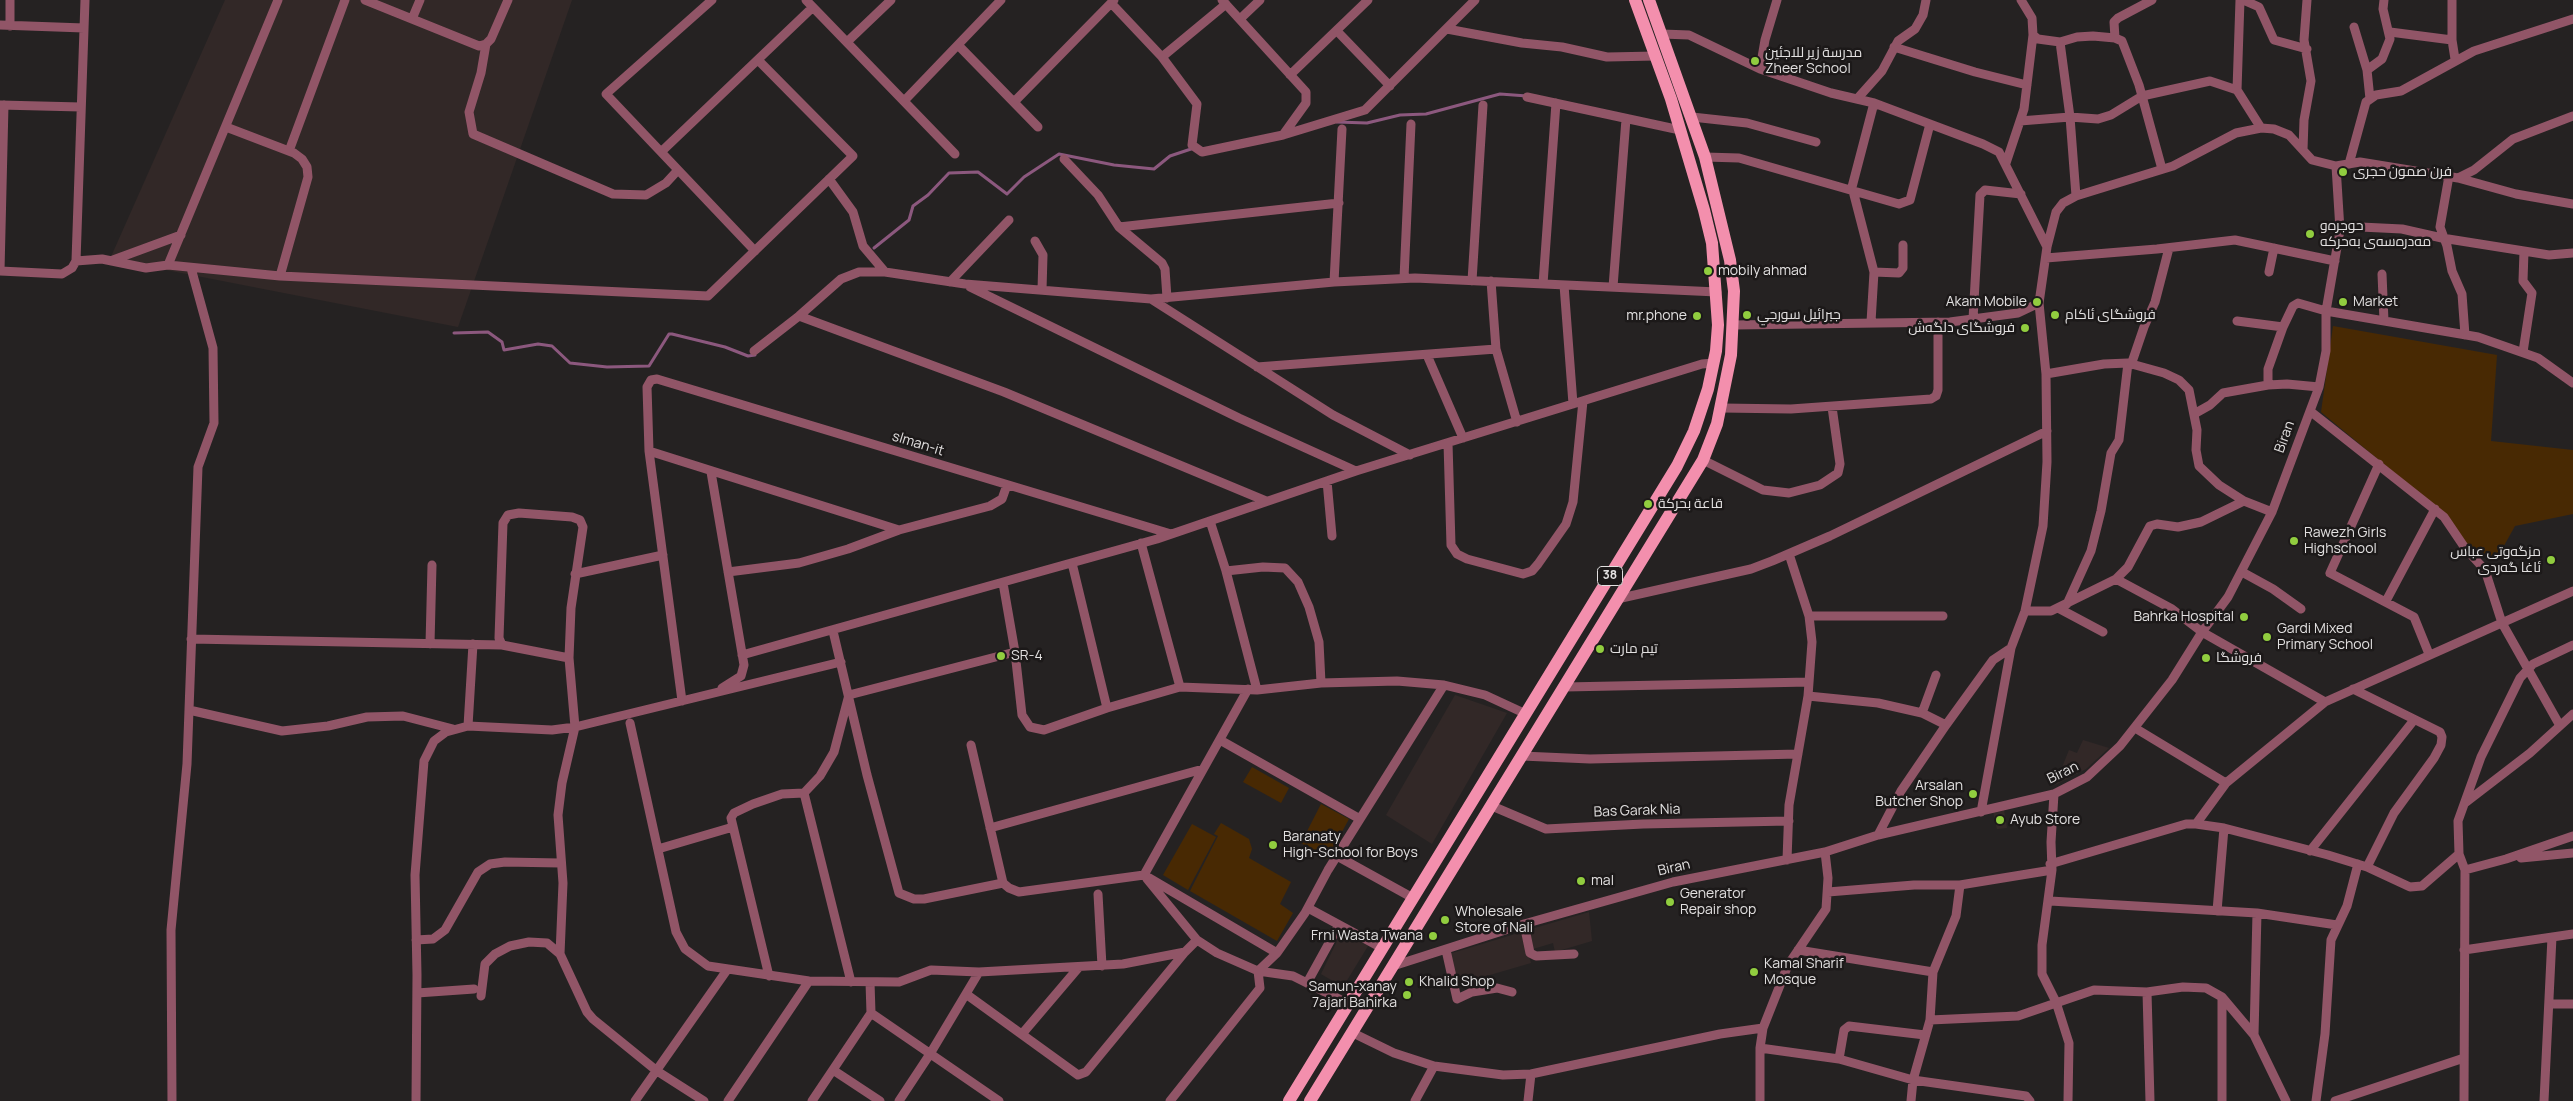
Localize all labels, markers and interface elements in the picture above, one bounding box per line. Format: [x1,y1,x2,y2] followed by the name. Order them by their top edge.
[1765,45,1862,78] place label: مدرسة زير للاجئين Zheer School
[1749,55,1761,67] marker: مدرسة زير للاجئين Zheer School
[2353,164,2452,180] place label: فرن صمون حجری
[2337,166,2349,178] marker: فرن صمون حجری
[2320,218,2431,250] place label: حوجره‌و مه‌دره‌سه‌ی به‌حرکه
[2304,228,2316,240] marker: حوجره‌و مه‌دره‌سه‌ی به‌حرکه
[1718,263,1807,279] place label: mobily ahmad
[1702,265,1714,277] marker: mobily ahmad
[1946,294,2027,310] place label: Akam Mobile
[2353,294,2398,310] place label: Market
[2031,296,2043,308] marker: Akam Mobile
[2337,296,2349,308] marker: Market
[1757,307,1841,323] place label: جبرائيل سورجي
[2065,307,2156,323] place label: فروشگای ئاکام
[1626,308,1687,324] place label: mr.phone
[1741,309,1753,321] marker: جبرائيل سورجي
[2049,309,2061,321] marker: فروشگای ئاکام
[1691,310,1703,322] marker: mr.phone
[1908,320,2015,336] place label: فروشگای دلگه‌ش
[2019,322,2031,334] marker: فروشگای دلگه‌ش
[2272,419,2298,455] street label: Biran
[890,428,946,460] street label: slman-it
[1658,496,1723,512] place label: قاعة بحركة
[1642,498,1654,510] marker: قاعة بحركة
[2304,525,2386,558] place label: Rawezh Girls Highschool
[2288,535,2300,547] marker: Rawezh Girls Highschool
[2450,544,2541,576] place label: مزگه‌وتی عباس ئاغا گه‌ردی
[2545,554,2557,566] marker: مزگه‌وتی عباس ئاغا گه‌ردی
[1598,566,1622,586] road number: 38
[2133,609,2234,625] place label: Bahrka Hospital
[2238,611,2250,623] marker: Bahrka Hospital
[2277,621,2373,654] place label: Gardi Mixed Primary School
[2261,631,2273,643] marker: Gardi Mixed Primary School
[1610,641,1658,657] place label: تيم مارت
[1594,643,1606,655] marker: تيم مارت
[1011,648,1043,664] place label: SR-4
[995,650,1007,662] marker: SR-4
[2216,650,2262,666] place label: فروشگا
[2200,652,2212,664] marker: فروشگا
[2045,758,2081,788] street label: Biran
[1875,778,1963,810] place label: Arsalan Butcher Shop
[1967,788,1979,800] marker: Arsalan Butcher Shop
[1593,801,1681,821] street label: Bas Garak Nia
[2010,812,2080,828] place label: Ayub Store
[1994,814,2006,826] marker: Ayub Store
[1283,829,1418,862] place label: Baranaty High-School for Boys
[1267,839,1279,851] marker: Baranaty High-School for Boys
[1656,856,1692,880] street label: Biran
[1591,873,1614,889] place label: mal
[1575,875,1587,887] marker: mal
[1680,886,1756,919] place label: Generator Repair shop
[1664,896,1676,908] marker: Generator Repair shop
[1455,904,1533,936] place label: Wholesale Store of Nali
[1439,914,1451,926] marker: Wholesale Store of Nali
[1311,928,1423,944] place label: Frni Wasta Twana
[1427,930,1439,942] marker: Frni Wasta Twana
[1764,956,1844,989] place label: Kamal Sharif Mosque
[1748,966,1760,978] marker: Kamal Sharif Mosque
[1419,974,1495,990] place label: Khalid Shop
[1403,976,1415,988] marker: Khalid Shop
[1309,979,1397,1012] place label: Samun-xanay 7ajari Bahirka
[1401,989,1413,1001] marker: Samun-xanay 7ajari Bahirka

